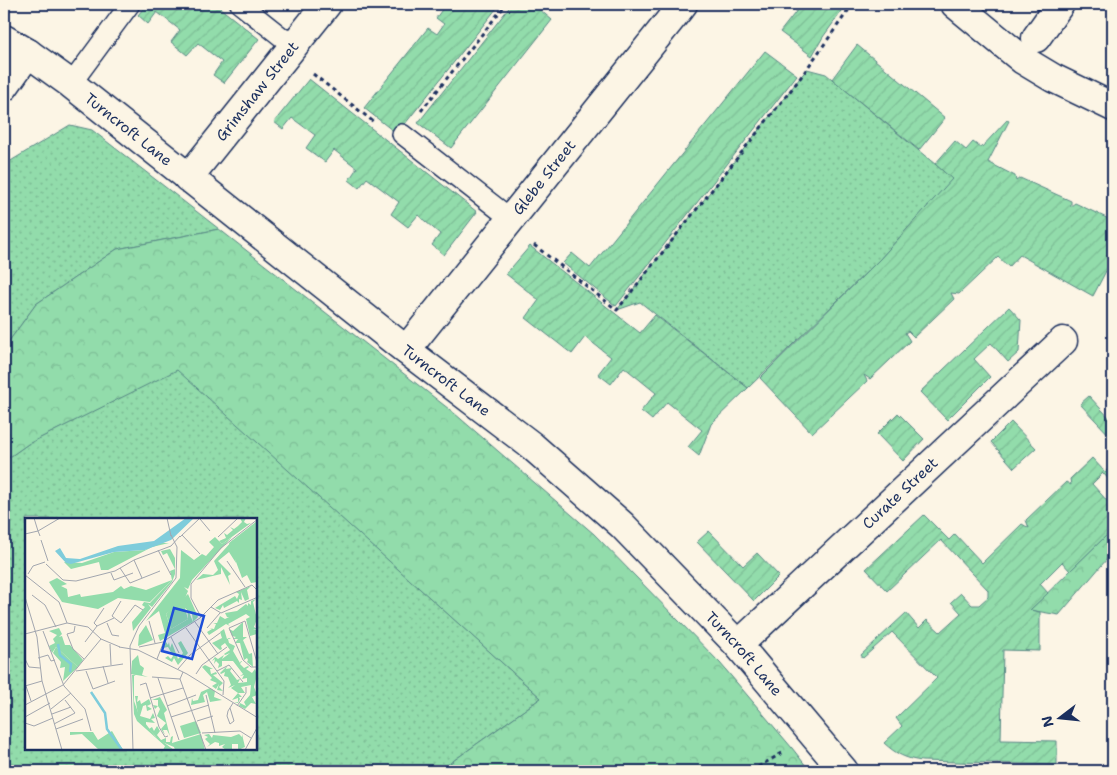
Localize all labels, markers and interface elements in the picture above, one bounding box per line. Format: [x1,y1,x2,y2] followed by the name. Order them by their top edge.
[211,37,303,145] street label: Grimshaw Street
[80,89,176,170] street label: Turncroft Lane
[508,136,580,219] street label: Glebe Street
[398,340,495,421] street label: Turncroft Lane
[858,453,942,534] street label: Curate Street
[25,518,258,750] inset map
[701,607,787,700] street label: Turncroft Lane
[1034,692,1084,742] north arrow
[1037,714,1058,729] text: N

